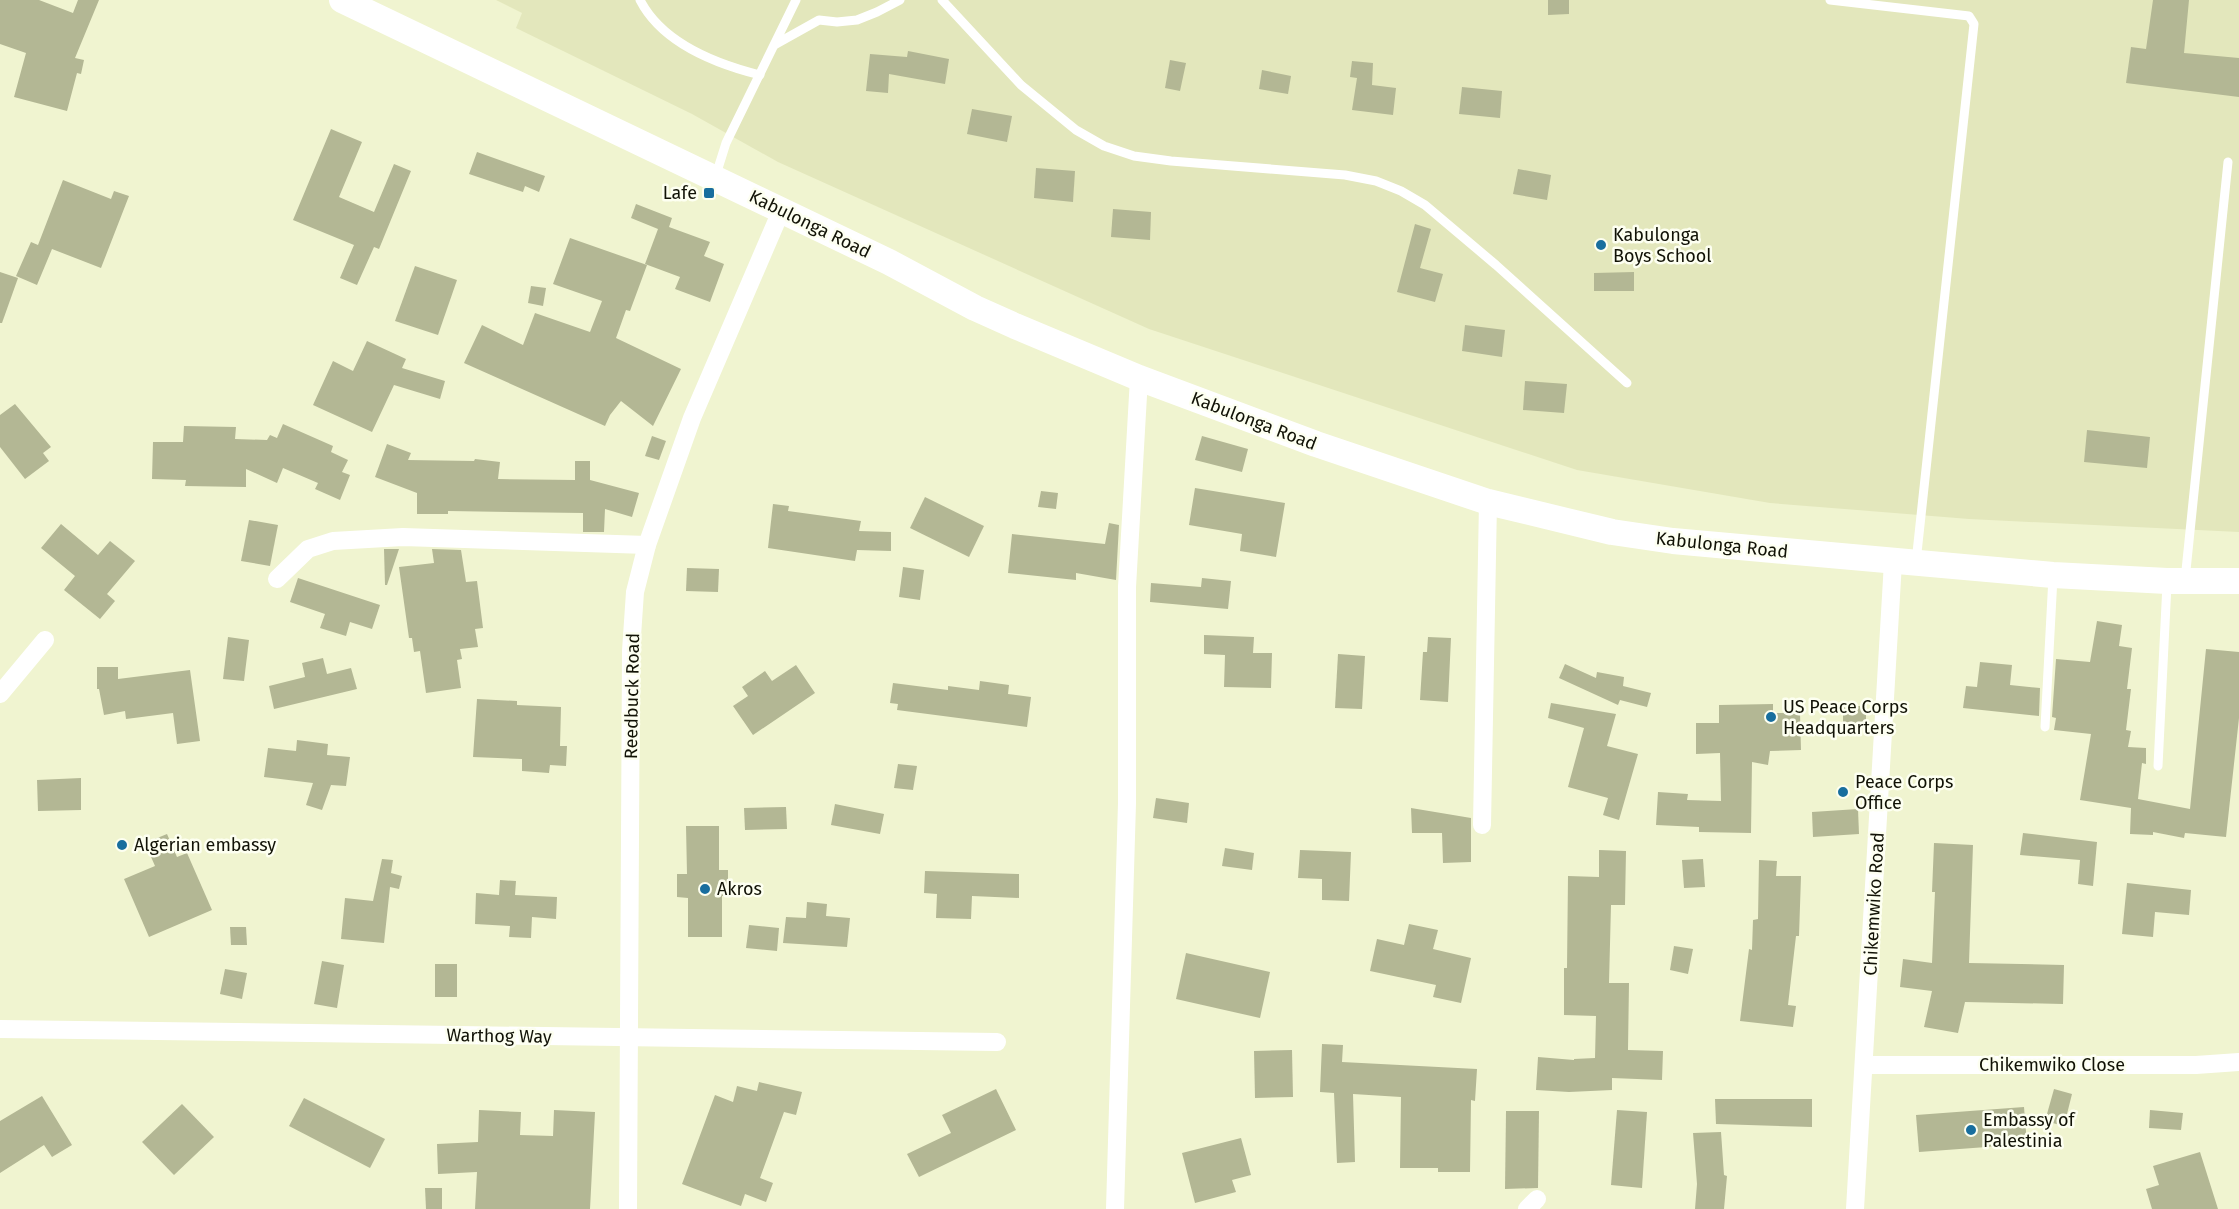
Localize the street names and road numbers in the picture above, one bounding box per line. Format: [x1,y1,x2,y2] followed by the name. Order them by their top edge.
[746,185,874,263] street label: Kabulonga Road
[1188,387,1320,455] street label: Kabulonga Road
[1655,527,1789,563] street label: Kabulonga Road
[620,633,644,759] street label: Reedbuck Road
[1859,832,1889,976] street label: Chikemwiko Road
[446,1024,552,1048] street label: Warthog Way
[1979,1054,2125,1076] street label: Chikemwiko Close

